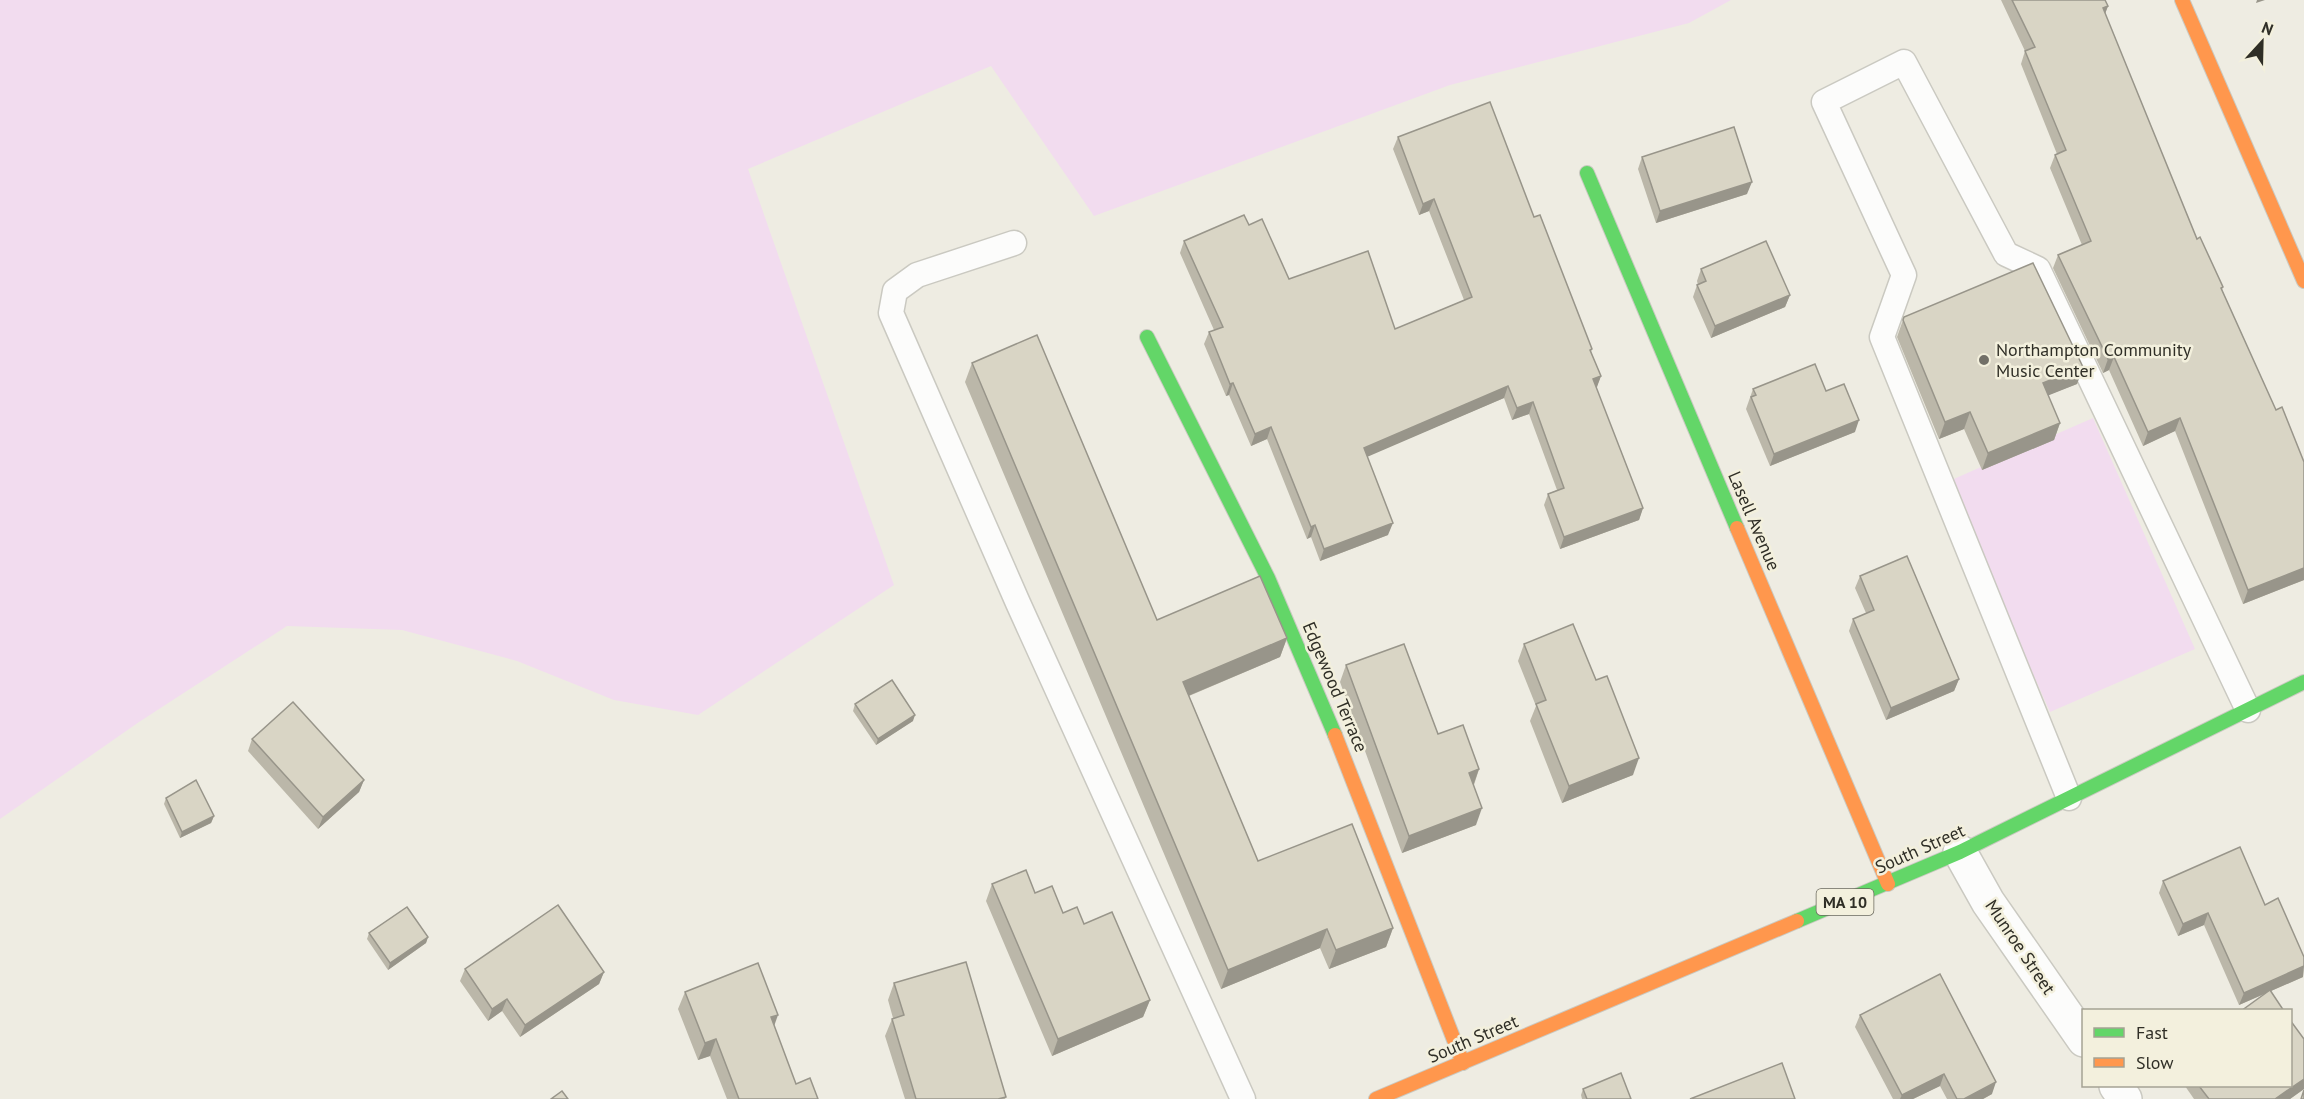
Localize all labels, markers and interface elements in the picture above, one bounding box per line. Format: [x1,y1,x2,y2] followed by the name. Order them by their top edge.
[2232,12,2292,72] north arrow
[2259,17,2276,39] text: N
[1996,338,2192,382] place label: Northampton Community Music Center
[1977,353,1991,367] marker: Northampton Community Music Center
[1723,468,1786,574] street label: Lasell Avenue
[1298,618,1373,755] street label: Edgewood Terrace
[1871,819,1968,878] street label: South Street
[1816,889,1874,915] road number: MA 10
[1980,895,2061,999] street label: Munroe Street
[1424,1009,1521,1068] street label: South Street
[2082,1009,2292,1087] legend
[2136,1021,2168,1044] text: Fast
[2136,1051,2174,1074] text: Slow

